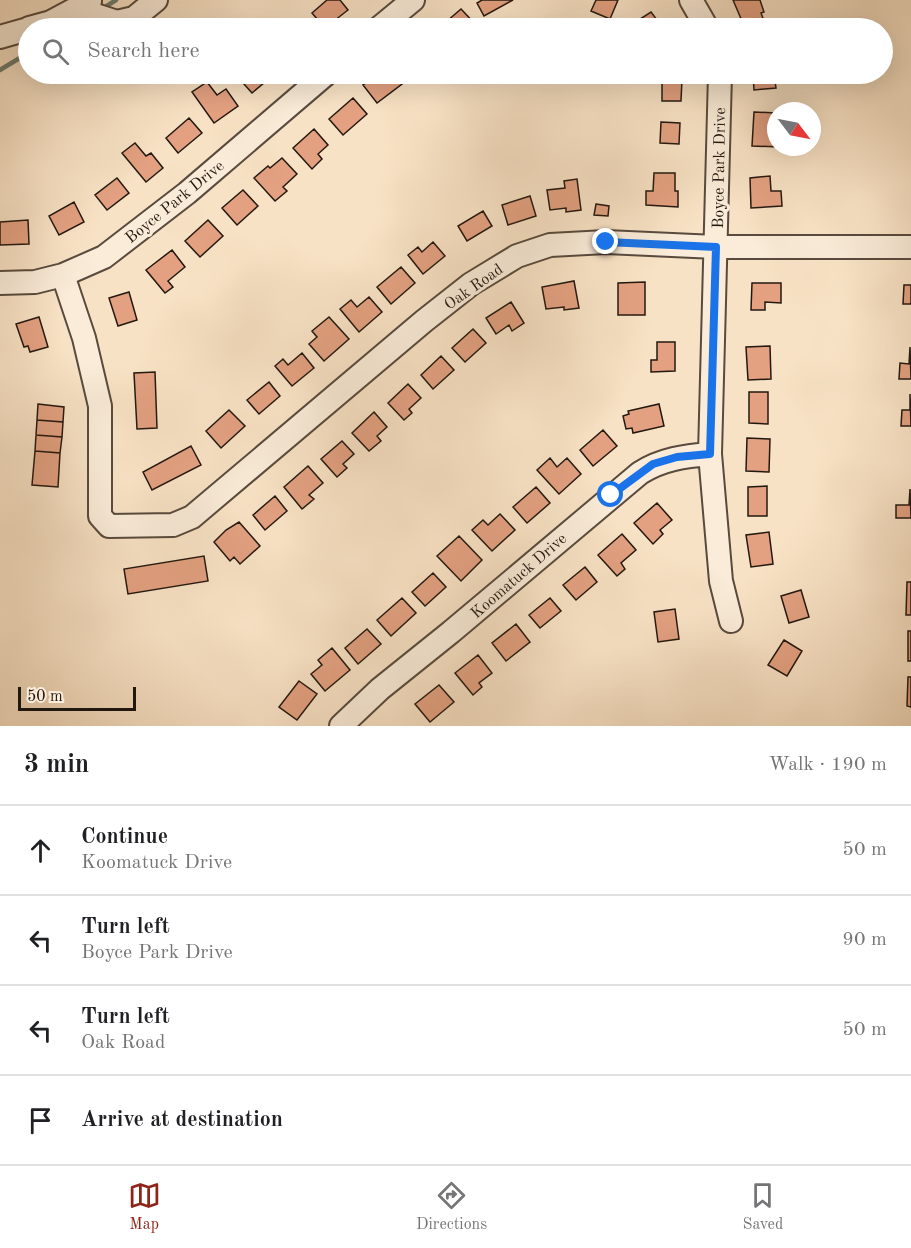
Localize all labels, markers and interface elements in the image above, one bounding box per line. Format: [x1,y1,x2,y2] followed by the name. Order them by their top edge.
[18,18,893,84] search box
[39,35,72,68] icon: search
[87,40,200,62] text: Search here
[767,102,821,156] north arrow
[711,107,729,229] street label: Boyce Park Drive
[123,158,227,247] street label: Boyce Park Drive
[592,228,618,254] route end
[442,262,506,314] street label: Oak Road
[597,481,623,507] route start
[468,531,570,622] street label: Koomatuck Drive
[18,684,136,712] scale bar
[27,689,63,705] text: 50 m
[24,752,89,778] text: 3 min
[768,755,887,775] text: Walk · 190 m
[81,826,168,848] text: Continue
[24,834,57,867] icon: ahead
[842,840,887,860] text: 50 m
[81,853,232,873] text: Koomatuck Drive
[81,916,170,938] text: Turn left
[24,924,57,957] icon: left
[842,930,887,950] text: 90 m
[81,943,233,963] text: Boyce Park Drive
[81,1006,170,1028] text: Turn left
[24,1014,57,1047] icon: left
[842,1020,887,1040] text: 50 m
[81,1033,165,1053] text: Oak Road
[24,1104,57,1137] icon: arrive
[81,1109,283,1131] text: Arrive at destination
[128,1179,161,1235] tab: Map
[416,1179,487,1235] tab: Directions
[743,1179,783,1235] tab: Saved

